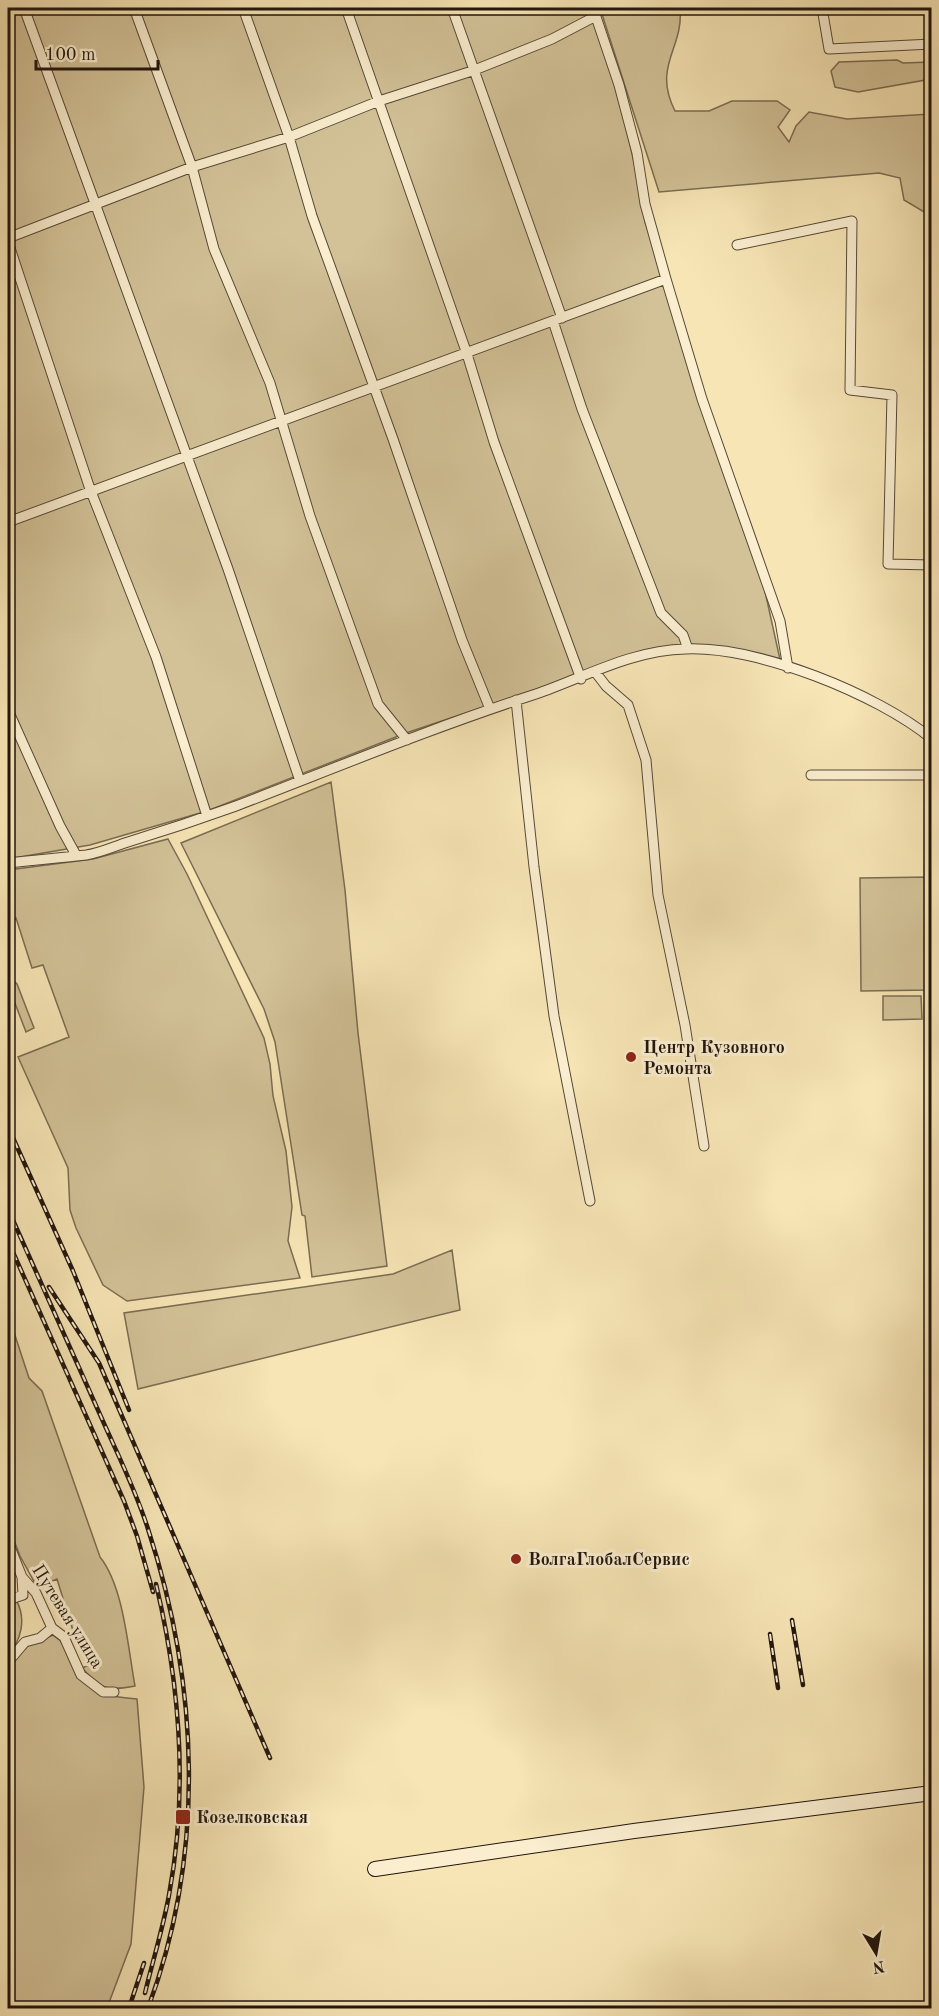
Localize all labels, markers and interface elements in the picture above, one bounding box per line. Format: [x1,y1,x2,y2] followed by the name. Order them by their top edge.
[36,33,158,71] scale bar
[45,46,96,64] text: 100 m
[643,1039,785,1078] place label: Центр Кузовного Ремонта
[624,1050,638,1064] marker: Центр Кузовного Ремонта
[528,1551,690,1569] place label: ВолгаГлобалСервис
[509,1552,523,1566] marker: ВолгаГлобалСервис
[28,1562,106,1672] street label: Путевая улица
[174,1808,192,1826] marker: Козелковская
[196,1809,308,1827] place label: Козелковская
[846,1923,906,1983] north arrow
[870,1957,886,1975] text: N

